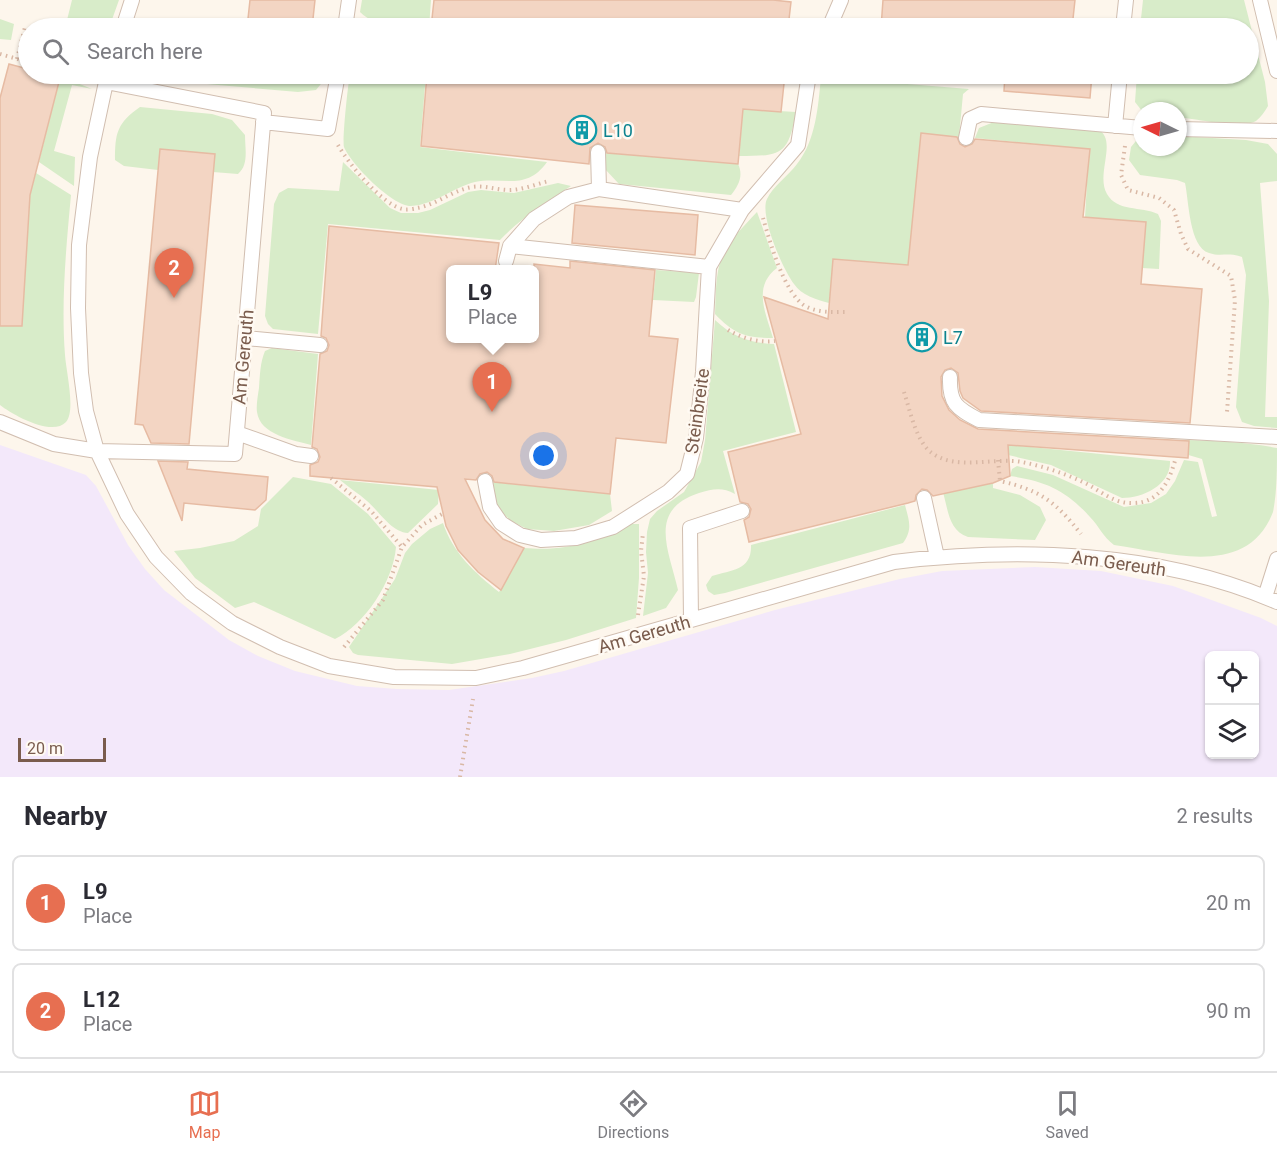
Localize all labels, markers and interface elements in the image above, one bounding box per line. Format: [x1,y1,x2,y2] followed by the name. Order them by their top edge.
[18,18,1259,84] search box
[39,35,72,68] icon: search
[87,39,203,64] text: Search here
[1133,102,1187,156] north arrow
[566,114,598,146] building icon: L10
[603,120,633,141] place label: L10
[154,248,194,298] pin: 2
[446,265,539,343] popup
[468,280,492,305] text: L9
[468,305,517,329] text: Place
[228,309,258,405] street label: Am Gereuth
[906,321,938,353] building icon: L7
[943,327,963,348] place label: L7
[472,362,512,412] pin: 1
[681,367,713,455] street label: Steinbreite
[529,441,558,470] your location
[1070,546,1168,580] street label: Am Gereuth
[595,611,693,657] street label: Am Gereuth
[1205,651,1259,759] map controls
[1205,651,1259,705] button: locate
[1205,705,1259,759] button: layers
[18,735,106,762] scale bar
[27,739,63,758] text: 20 m
[24,801,107,831] text: Nearby
[1177,804,1253,828] text: 2 results
[83,879,108,904] text: L9
[40,891,51,915] text: 1
[1206,891,1251,915] text: 20 m
[83,904,132,928] text: Place
[83,987,120,1012] text: L12
[40,999,51,1023] text: 2
[1206,999,1251,1023] text: 90 m
[83,1012,132,1036] text: Place
[188,1087,221,1142] tab: Map
[597,1087,669,1142] tab: Directions
[1046,1087,1089,1142] tab: Saved

